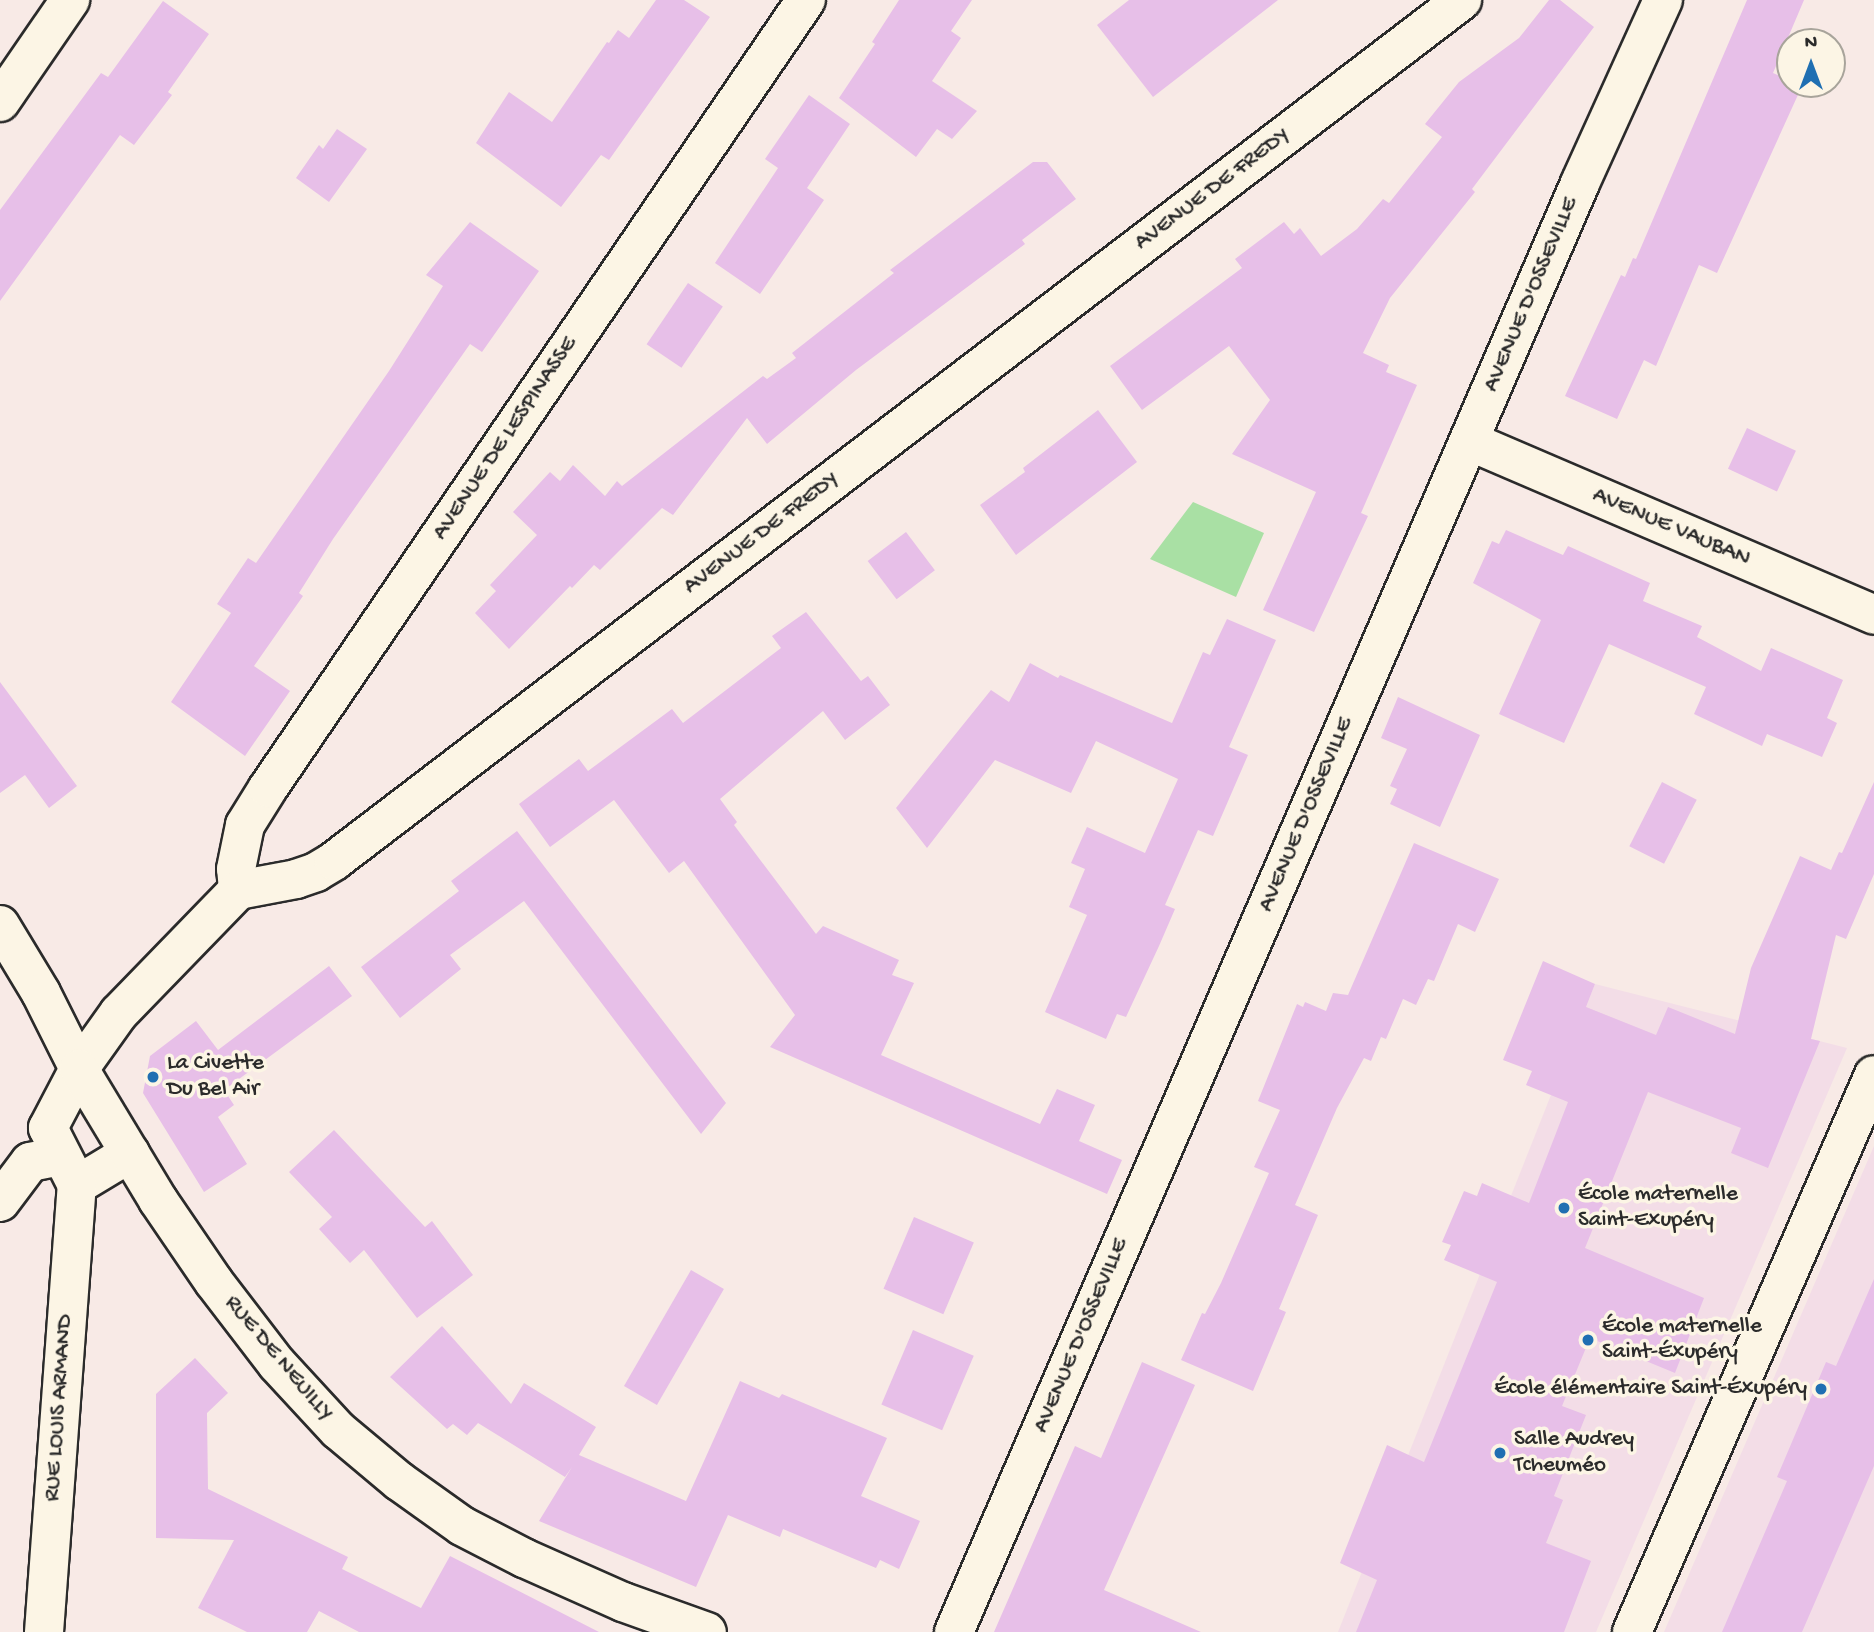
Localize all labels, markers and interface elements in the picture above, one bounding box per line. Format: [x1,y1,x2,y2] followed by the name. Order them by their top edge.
[1776,28,1846,98] north arrow
[1805,32,1817,55] text: N
[1130,123,1296,257] street label: AVENUE DE FREDY
[1479,194,1585,396] street label: AVENUE D'OSSEVILLE
[428,332,584,546] street label: AVENUE DE LESPINASSE
[679,467,845,601] street label: AVENUE DE FREDY
[1588,482,1754,574] street label: AVENUE VAUBAN
[1254,714,1360,916] street label: AVENUE D'OSSEVILLE
[167,1050,264,1104] place label: La Civette Du Bel Air
[145,1069,161,1085] marker: La Civette Du Bel Air
[1578,1181,1738,1235] place label: École maternelle Saint-Exupéry
[1556,1200,1572,1216] marker: École maternelle Saint-Exupéry
[1029,1235,1135,1437] street label: AVENUE D'OSSEVILLE
[217,1291,339,1427] street label: RUE DE NEUILLY
[1602,1313,1762,1367] place label: École maternelle Saint-Éxupéry
[40,1314,80,1502] street label: RUE LOUIS ARMAND
[1580,1332,1596,1348] marker: École maternelle Saint-Éxupéry
[1494,1375,1807,1403] place label: École élémentaire Saint-Éxupéry
[1813,1381,1829,1397] marker: École élémentaire Saint-Éxupéry
[1514,1426,1634,1480] place label: Salle Audrey Tcheuméo
[1492,1445,1508,1461] marker: Salle Audrey Tcheuméo

